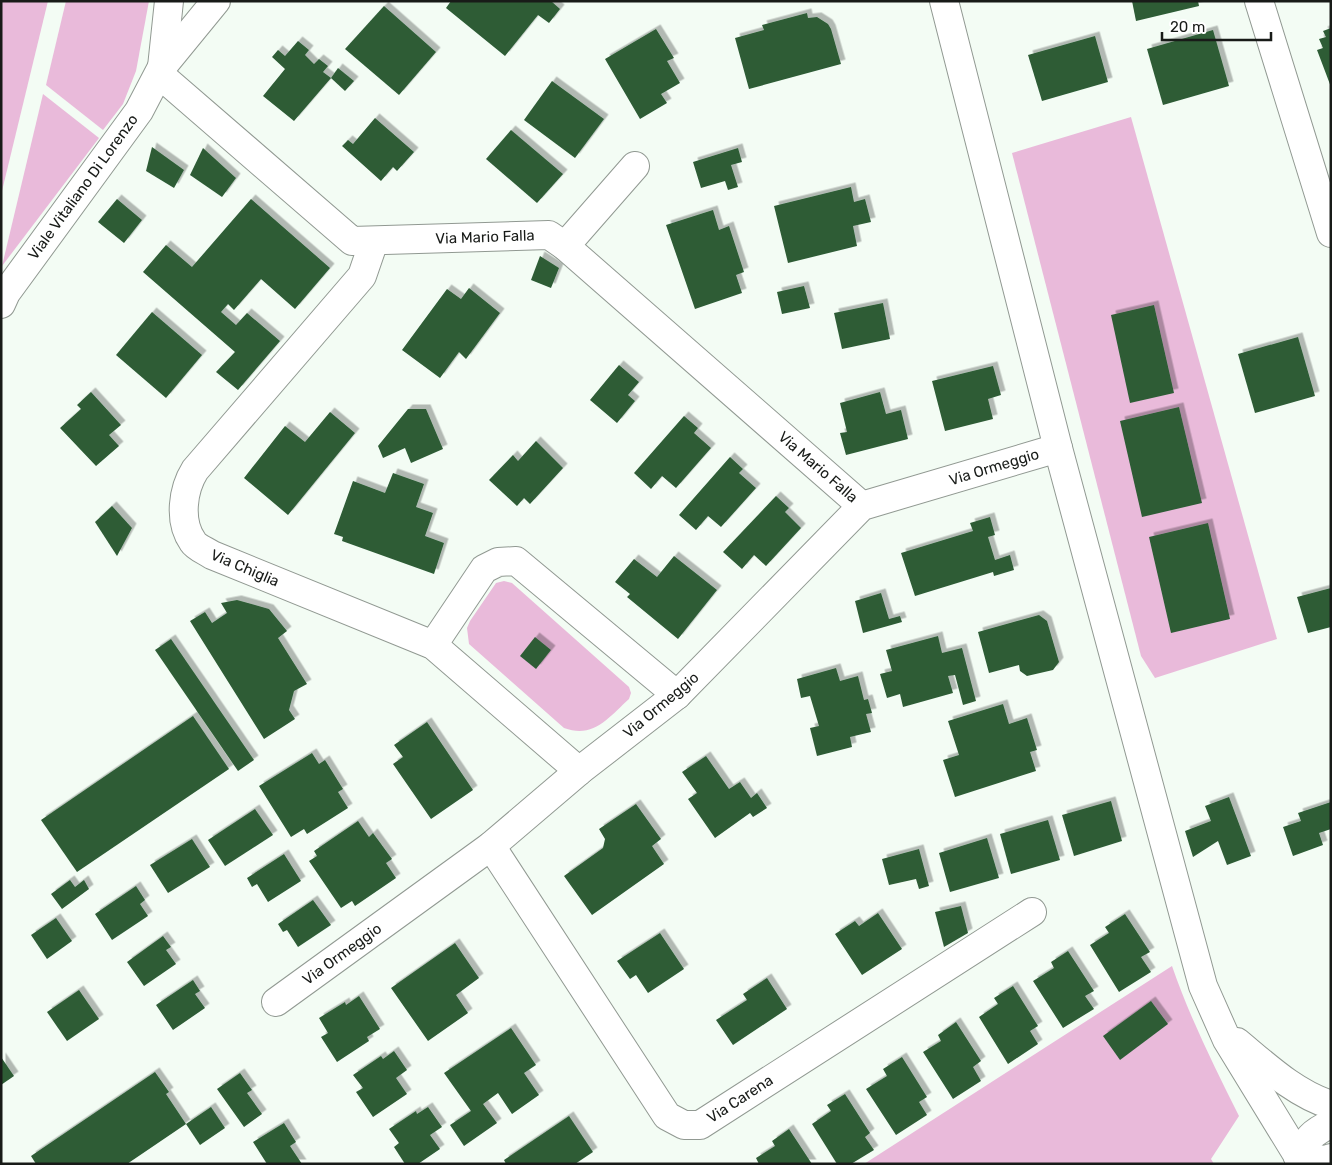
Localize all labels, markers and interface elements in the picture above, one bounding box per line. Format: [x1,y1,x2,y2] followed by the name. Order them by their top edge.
[1162,10,1271,42] scale bar
[1170,18,1205,36] text: 20 m
[24,111,142,263] street label: Viale Vitaliano Di Lorenzo
[435,226,535,248] street label: Via Mario Falla
[775,428,861,506] street label: Via Mario Falla
[947,445,1041,489] street label: Via Ormeggio
[208,546,282,590] street label: Via Chiglia
[620,668,702,742] street label: Via Ormeggio
[299,919,385,989] street label: Via Ormeggio
[704,1071,776,1127] street label: Via Carena

